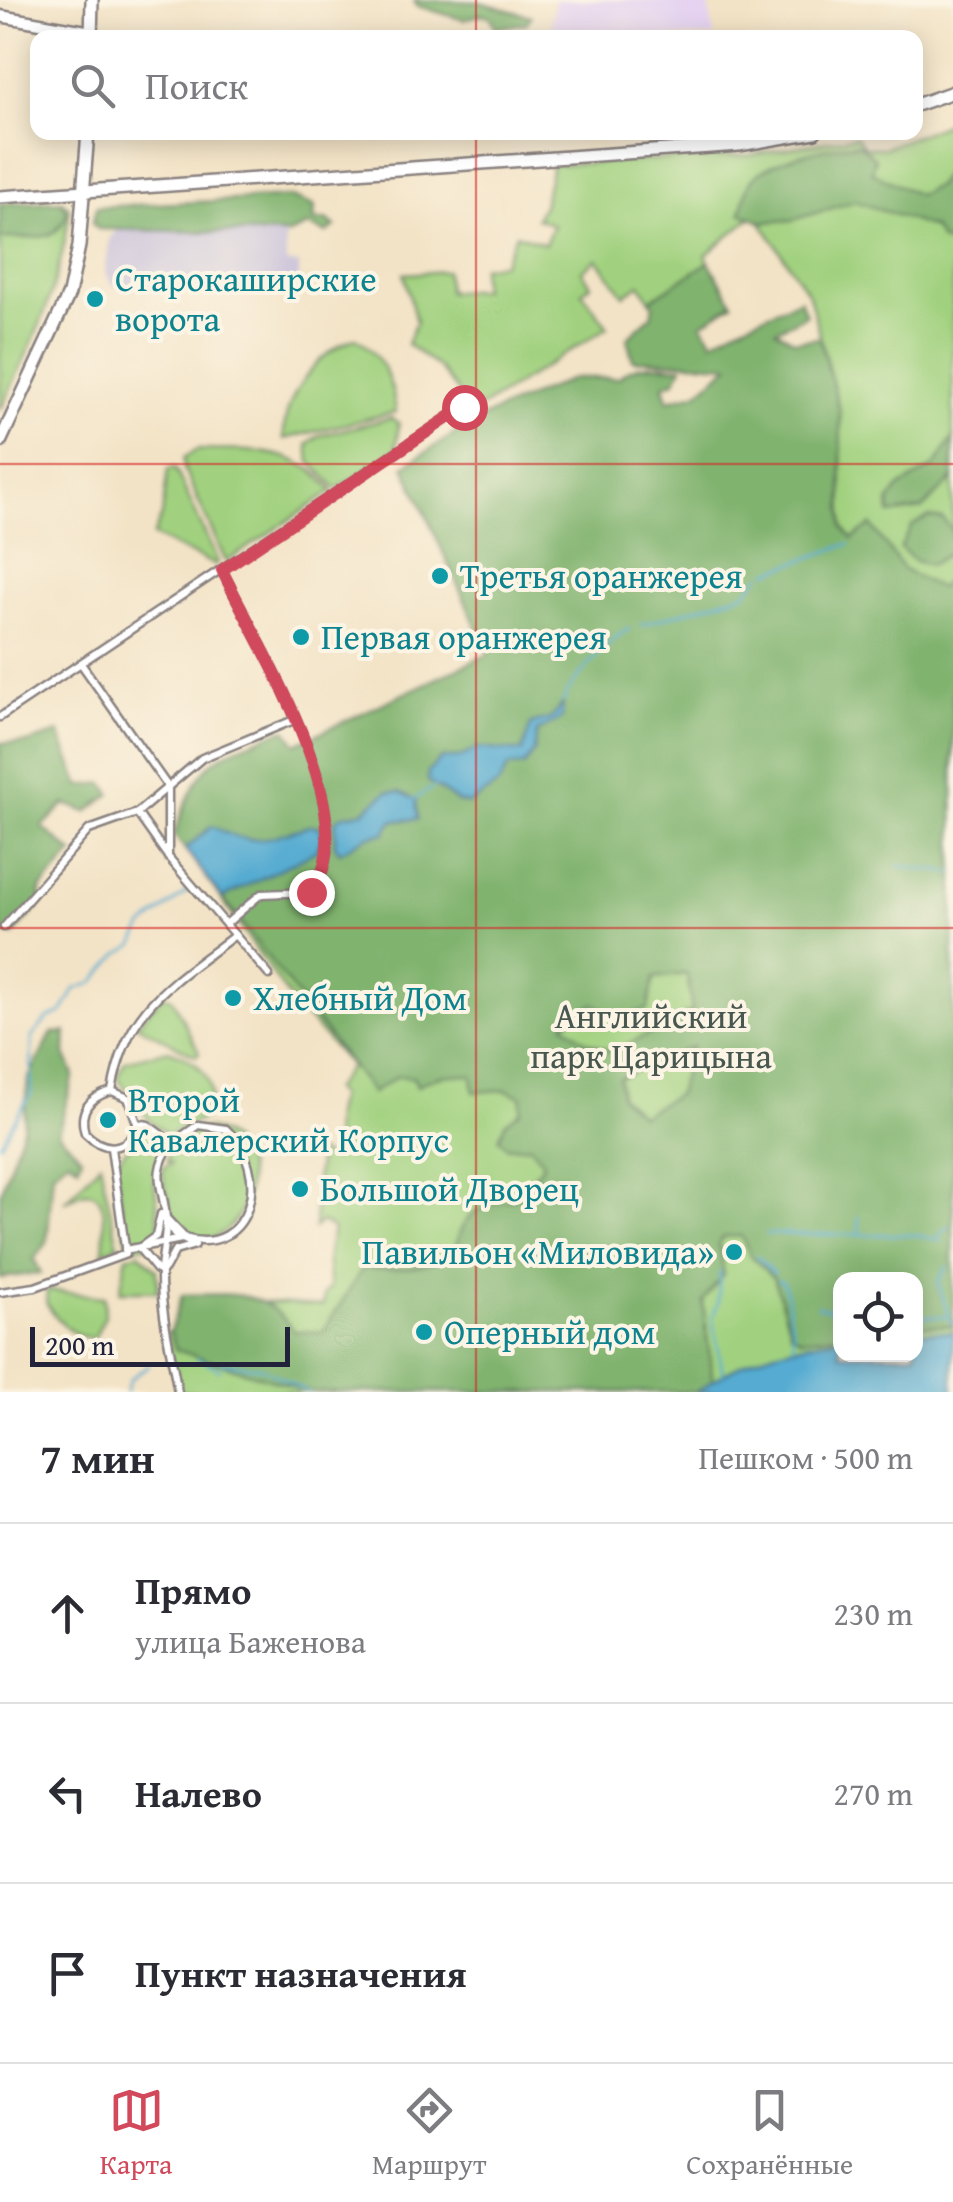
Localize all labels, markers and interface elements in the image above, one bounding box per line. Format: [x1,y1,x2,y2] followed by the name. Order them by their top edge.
[30,30,923,140] search box
[145,57,248,113] text: Поиск
[65,58,120,113] icon: search
[115,253,377,344] place label: Старокаширские ворота
[84,288,106,310] marker: Старокаширские ворота
[442,385,488,431] route start
[460,550,743,601] place label: Третья оранжерея
[429,565,451,587] marker: Третья оранжерея
[321,611,607,662] place label: Первая оранжерея
[290,626,312,648] marker: Первая оранжерея
[289,870,335,916] route end
[253,972,467,1023] place label: Хлебный Дом
[222,987,244,1009] marker: Хлебный Дом
[530,990,772,1081] park label: Английский парк Царицына
[128,1074,449,1165] place label: Второй Кавалерский Корпус
[97,1109,119,1131] marker: Второй Кавалерский Корпус
[320,1163,579,1214] place label: Большой Дворец
[289,1178,311,1200] marker: Большой Дворец
[362,1226,714,1277] place label: Павильон «Миловида»
[723,1241,745,1263] marker: Павильон «Миловида»
[833,1272,923,1362] map controls
[833,1272,923,1362] button: locate
[444,1306,656,1357] place label: Оперный дом
[413,1321,435,1343] marker: Оперный дом
[30,1322,290,1366] scale bar
[45,1324,114,1365] text: 200 m
[40,1427,155,1488] text: 7 мин
[698,1434,913,1481] text: Пешком · 500 m
[135,1562,251,1618] text: Прямо
[40,1586,95,1641] icon: ahead
[834,1590,913,1637] text: 230 m
[135,1618,366,1665] text: улица Баженова
[135,1765,262,1821] text: Налево
[40,1766,95,1821] icon: left
[834,1770,913,1817] text: 270 m
[135,1945,467,2001] text: Пункт назначения
[40,1946,95,2001] icon: arrive
[100,2083,172,2184] tab: Карта
[372,2083,487,2184] tab: Маршрут
[686,2083,853,2184] tab: Сохранённые

